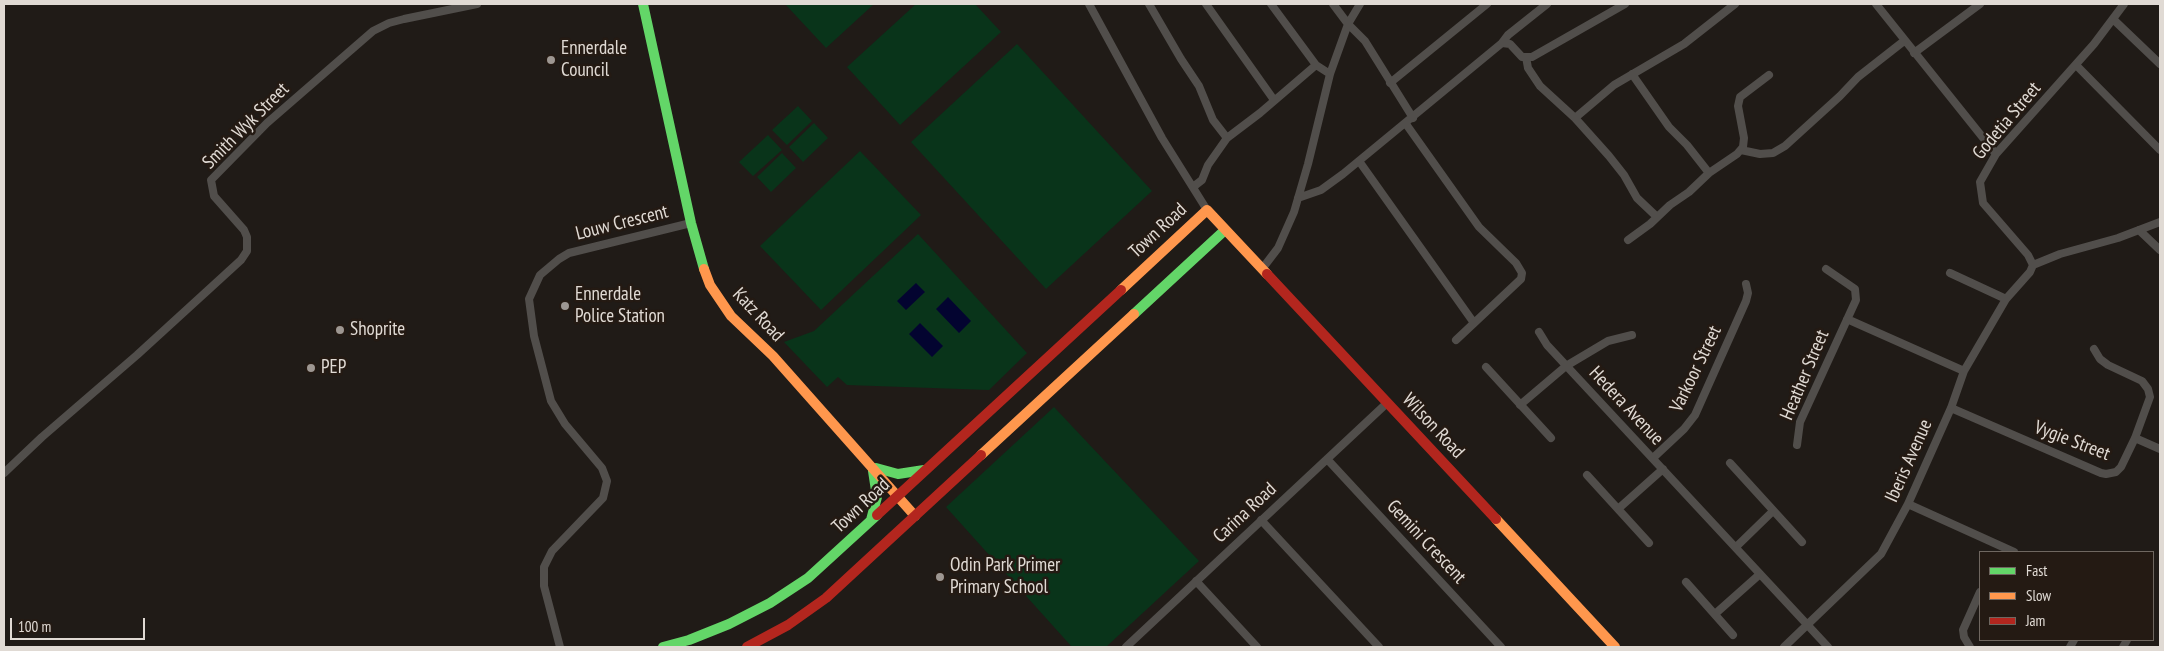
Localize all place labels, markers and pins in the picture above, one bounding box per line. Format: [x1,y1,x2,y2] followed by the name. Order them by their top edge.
[561,38,627,82] place label: Ennerdale Council
[545,54,557,66] marker: Ennerdale Council
[575,284,665,328] place label: Ennerdale Police Station
[559,300,571,312] marker: Ennerdale Police Station
[350,319,405,341] place label: Shoprite
[334,324,346,336] marker: Shoprite
[321,357,346,379] place label: PEP
[305,362,317,374] marker: PEP
[950,555,1060,599] place label: Odin Park Primer Primary School
[934,571,946,583] marker: Odin Park Primer Primary School

